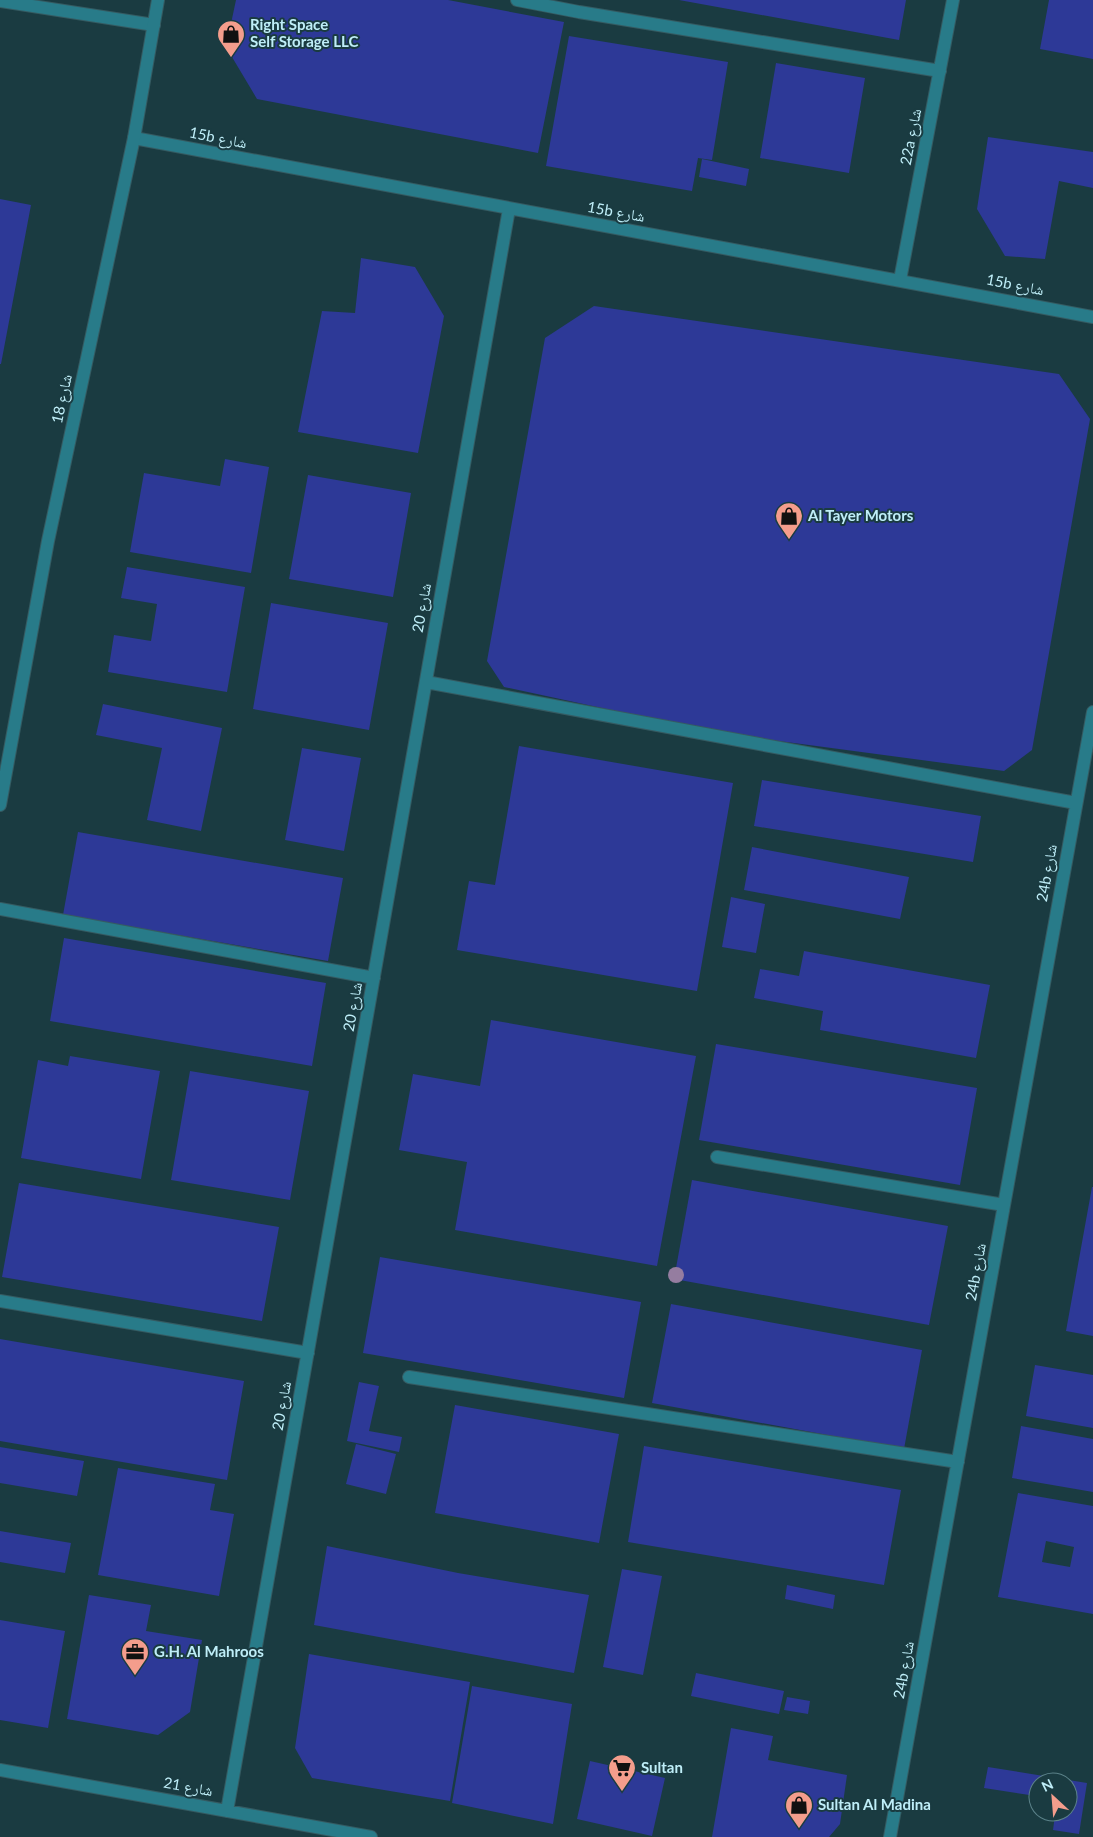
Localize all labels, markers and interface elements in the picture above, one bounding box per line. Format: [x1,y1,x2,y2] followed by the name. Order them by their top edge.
[250,15,358,50] place label: Right Space Self Storage LLC
[216,19,246,58] shop icon: Right Space Self Storage LLC
[896,107,926,167] street label: 22a شارع
[188,123,249,153] street label: 15b شارع
[586,197,647,227] street label: 15b شارع
[985,270,1046,300] street label: 15b شارع
[47,372,77,425] street label: شارع 18
[774,501,804,540] shop icon: Al Tayer Motors
[807,506,914,524] place label: Al Tayer Motors
[408,582,436,634] street label: شارع 20
[1032,842,1062,903] street label: 24b شارع
[339,981,367,1033] street label: شارع 20
[961,1241,991,1302] street label: 24b شارع
[268,1380,296,1432] street label: شارع 20
[120,1637,150,1676] office icon: G.H. Al Mahroos
[889,1639,919,1700] street label: 24b شارع
[154,1642,264,1660] place label: G.H. Al Mahroos
[607,1753,637,1792] supermarket icon: Sultan
[641,1758,683,1776] place label: Sultan
[1028,1772,1078,1822] north arrow
[162,1773,214,1801] street label: شارع 21
[1039,1775,1056,1795] text: N
[784,1790,814,1829] shop icon: Sultan Al Madina
[818,1795,931,1813] place label: Sultan Al Madina

